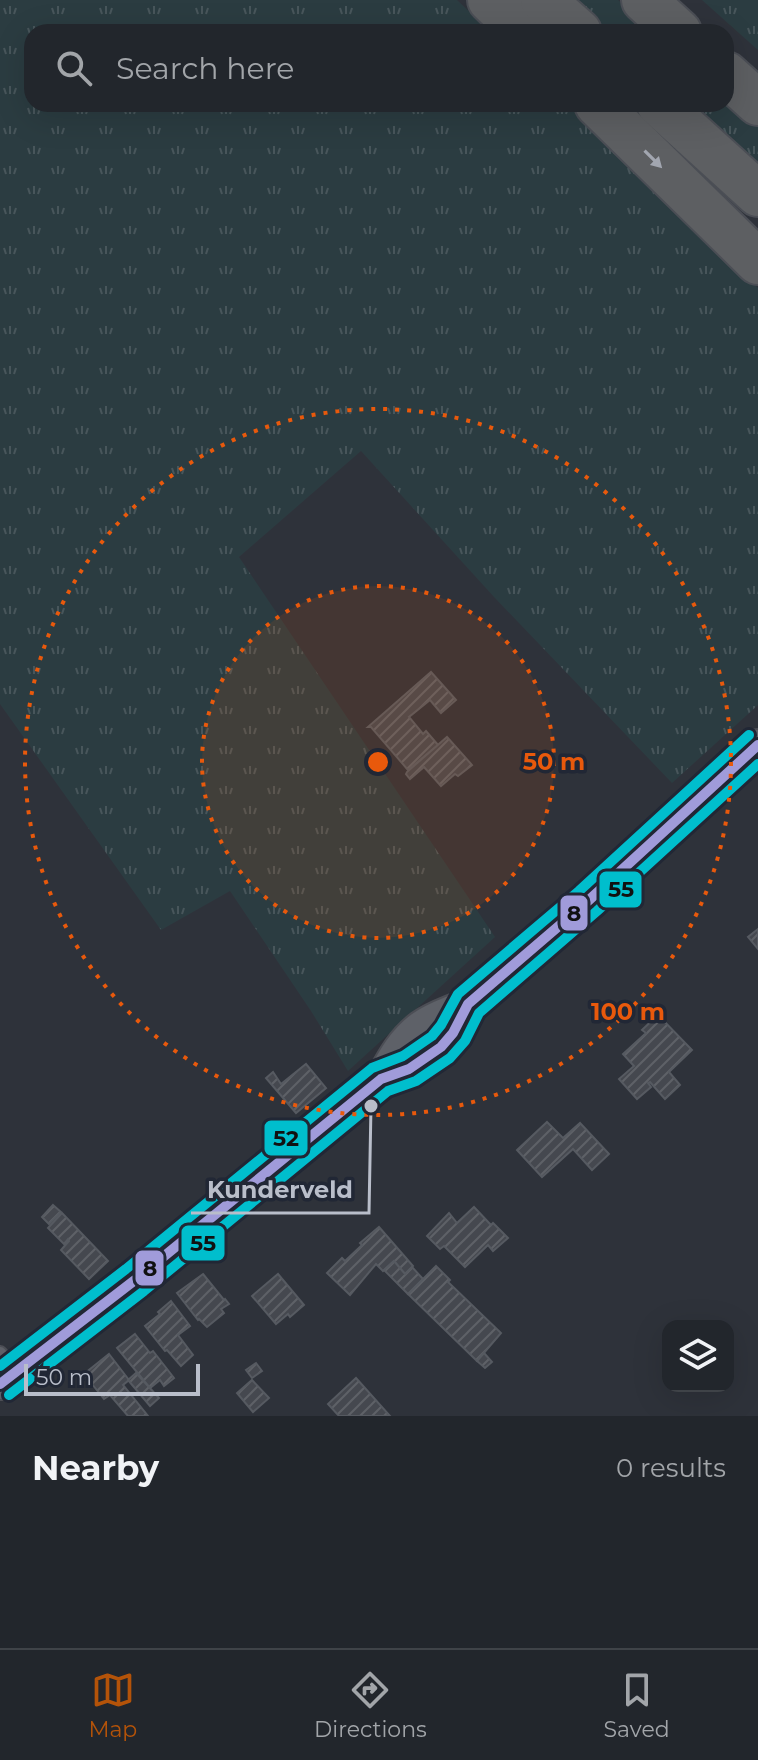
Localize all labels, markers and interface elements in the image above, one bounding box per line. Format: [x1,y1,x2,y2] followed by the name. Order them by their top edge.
[24,24,734,112] search box
[52,46,96,90] icon: search
[116,50,294,87] text: Search here
[643,149,662,168] one-way arrow
[523,747,585,776] text: 50 m
[364,748,392,776] centre of rings
[598,870,643,909] line badge: 55
[608,876,634,903] text: 55
[559,894,589,932] line badge: 8
[567,900,581,927] text: 8
[591,997,665,1026] text: 100 m
[263,1119,309,1157] line badge: 52
[273,1125,299,1152] text: 52
[191,1165,369,1213] callout: Kunderveld
[207,1175,353,1204] text: Kunderveld
[180,1224,226,1262] line badge: 55
[190,1230,216,1257] text: 55
[134,1249,165,1287] line badge: 8
[143,1255,157,1282] text: 8
[662,1320,734,1392] map controls
[662,1320,734,1392] button: layers
[24,1360,200,1396] scale bar
[36,1364,92,1391] text: 50 m
[32,1447,159,1489] text: Nearby
[616,1452,726,1484] text: 0 results
[88,1668,137,1743] tab: Map
[314,1668,427,1743] tab: Directions
[604,1668,670,1743] tab: Saved

